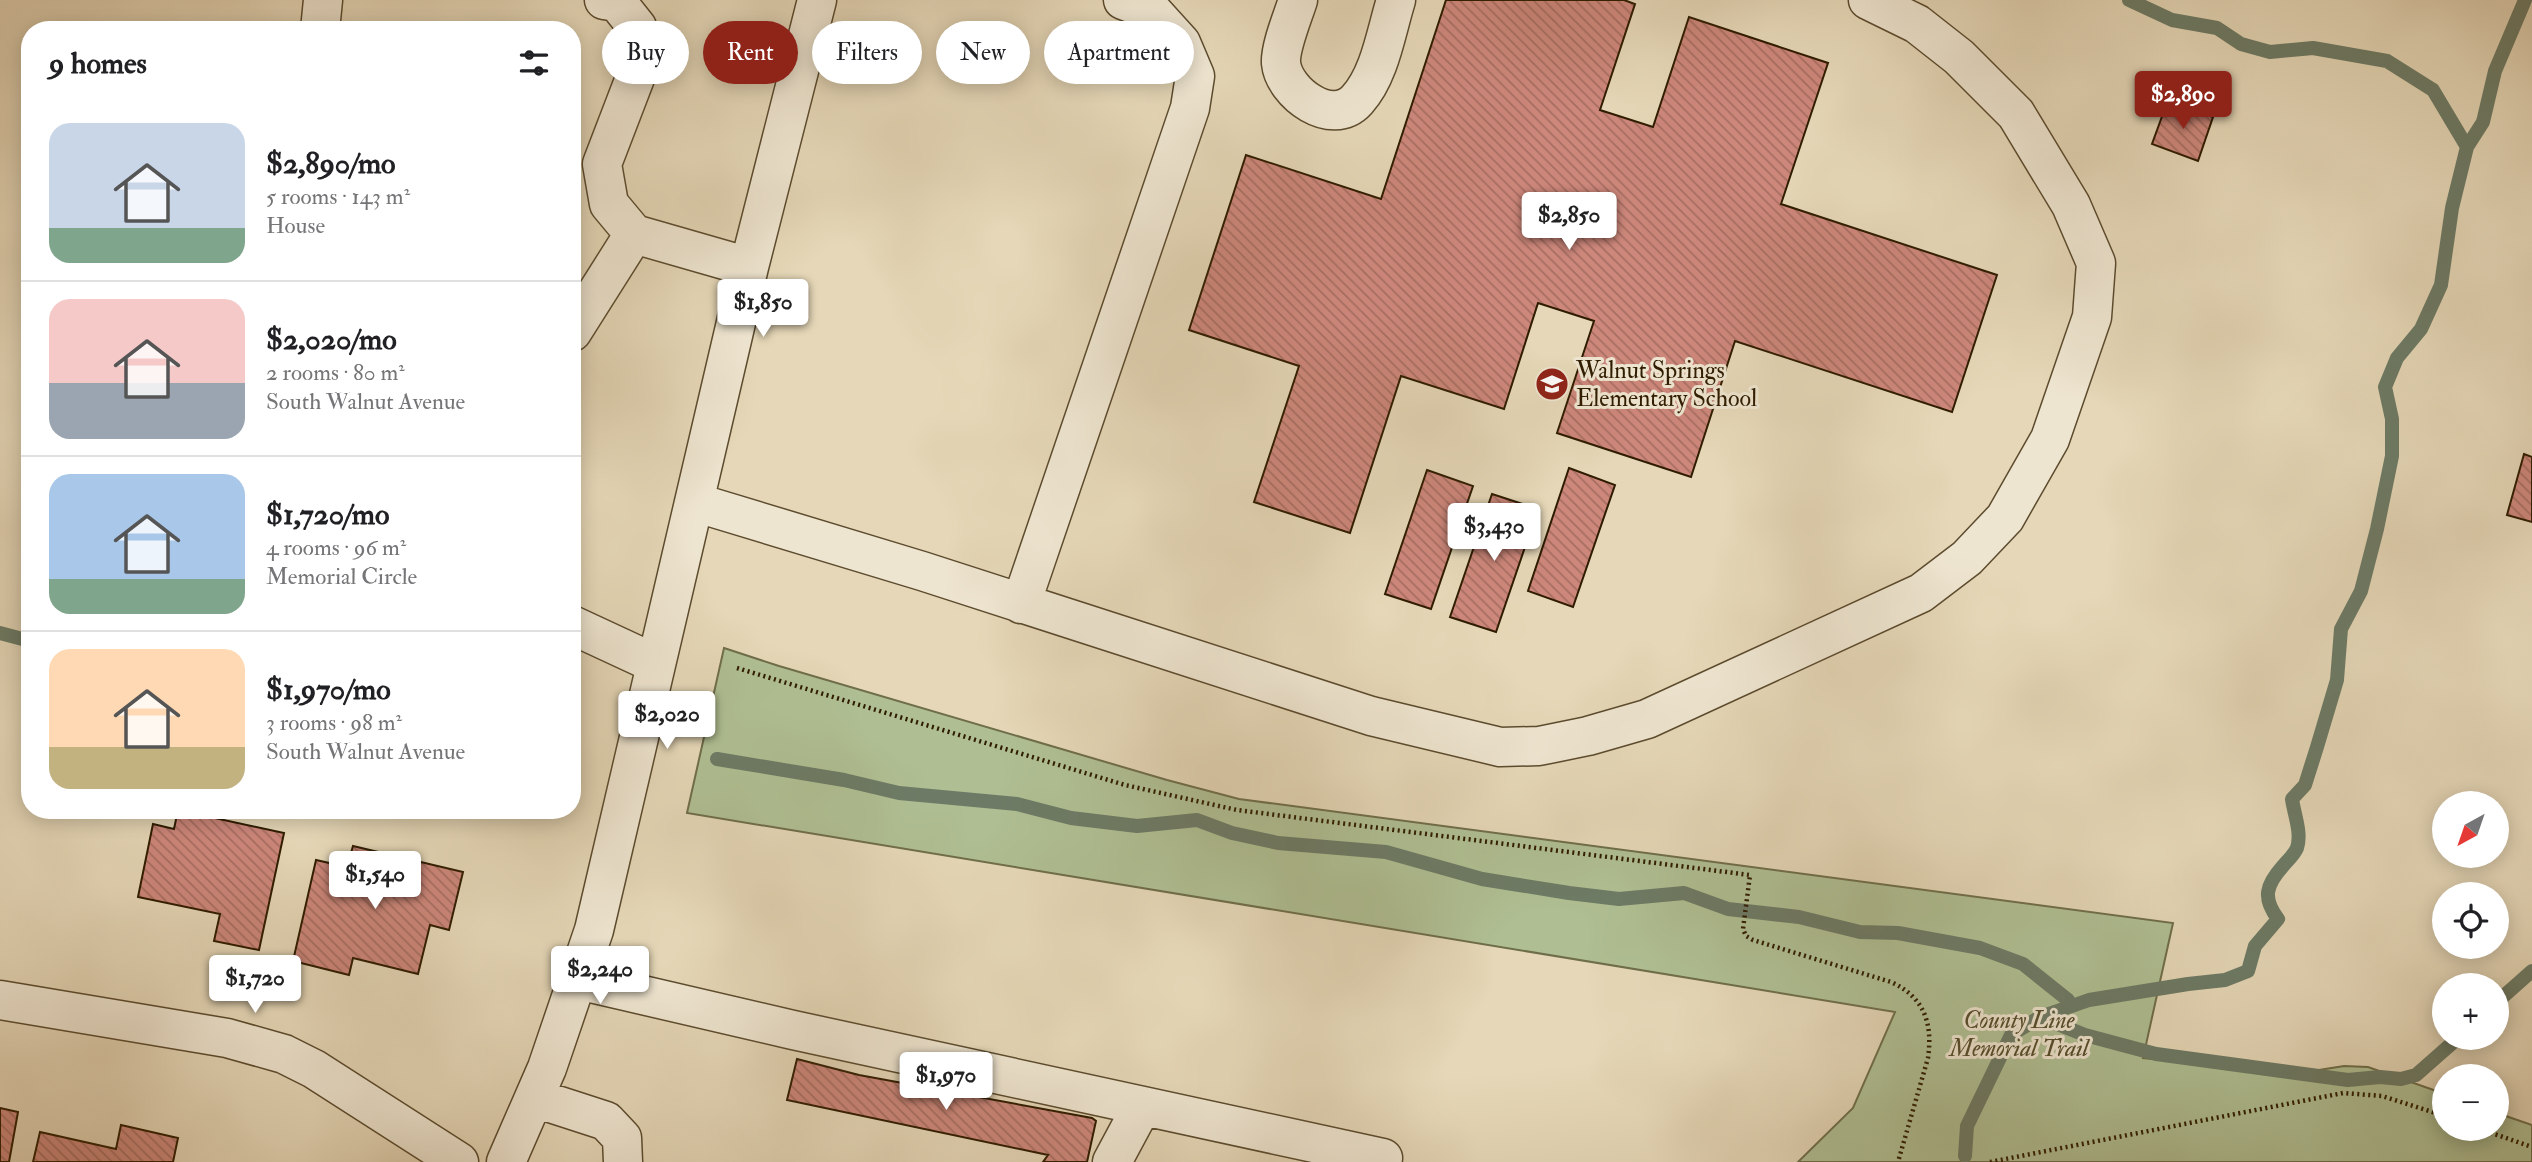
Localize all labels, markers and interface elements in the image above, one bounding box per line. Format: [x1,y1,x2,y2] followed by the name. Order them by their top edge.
[602,21,689,84] chip: Buy
[703,21,798,84] chip: Rent
[812,21,922,84] chip: Filters
[936,21,1030,84] chip: New
[1044,21,1194,84] chip: Apartment
[515,44,553,82] icon: filters
[49,45,147,82] text: 9 homes
[2126,72,2240,131] pin: $2,890
[2151,79,2215,108] text: $2,890
[266,145,396,182] text: $2,890/mo
[105,151,189,235] icon: home
[266,182,410,211] text: 5 rooms · 143 m²
[1512,192,1626,252] pin: $2,850
[1538,200,1600,229] text: $2,850
[266,211,325,240] text: House
[706,280,820,339] pin: $1,850
[733,287,793,316] text: $1,850
[266,321,397,358] text: $2,020/mo
[105,327,189,411] icon: home
[1575,355,1757,414] place label: Walnut Springs Elementary School
[266,358,405,387] text: 2 rooms · 80 m²
[1533,365,1571,403] school or university icon: Walnut Springs Elementary School
[266,387,465,416] text: South Walnut Avenue
[266,496,389,533] text: $1,720/mo
[105,502,189,586] icon: home
[1437,504,1551,563] pin: $3,430
[1464,511,1524,540] text: $3,430
[266,533,406,562] text: 4 rooms · 96 m²
[266,562,417,591] text: Memorial Circle
[266,671,391,708] text: $1,970/mo
[105,677,189,761] icon: home
[610,692,724,751] pin: $2,020
[634,699,700,728] text: $2,020
[266,708,402,737] text: 3 rooms · 98 m²
[266,737,465,766] text: South Walnut Avenue
[2432,791,2510,868] north arrow
[2432,791,2509,1141] map controls
[318,852,432,911] pin: $1,540
[345,859,405,888] text: $1,540
[2432,882,2509,959] button: locate
[543,946,657,1006] pin: $2,240
[567,954,633,983] text: $2,240
[198,956,312,1015] pin: $1,720
[225,963,285,992] text: $1,720
[2432,973,2509,1050] button: +
[1948,1005,2091,1064] park label: County Line Memorial Trail
[889,1052,1003,1112] pin: $1,970
[916,1060,976,1089] text: $1,970
[2432,1064,2509,1141] button: −

